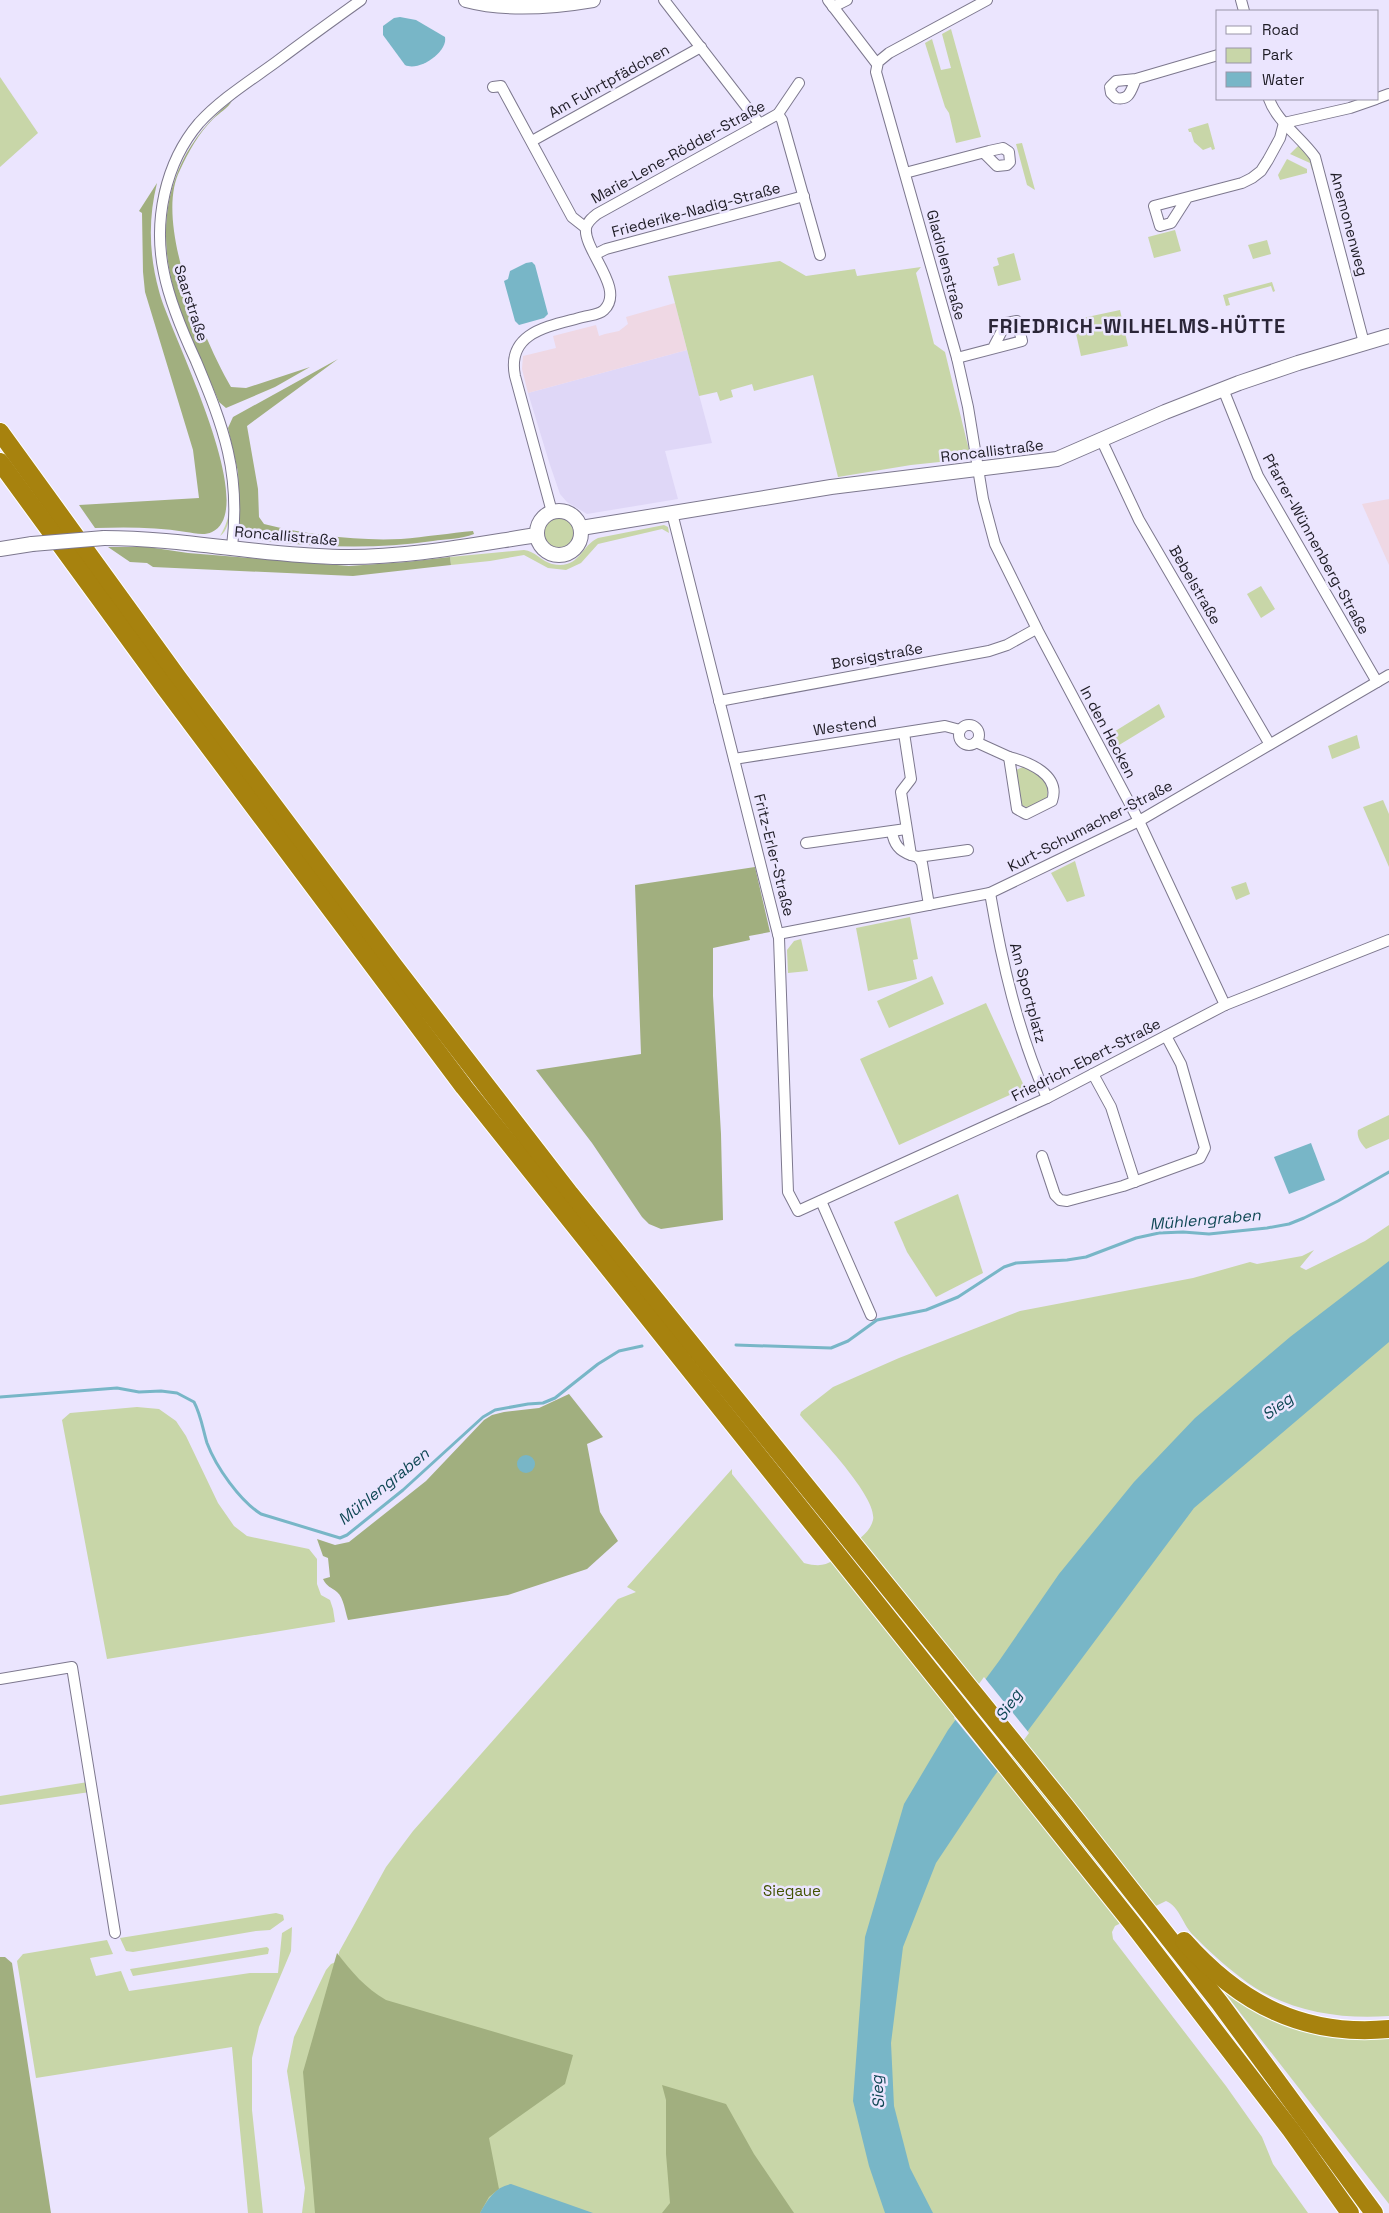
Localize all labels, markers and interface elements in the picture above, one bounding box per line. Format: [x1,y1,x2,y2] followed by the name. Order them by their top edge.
[1216,10,1379,100] legend
[1262,20,1299,39] text: Road
[545,39,673,122] street label: Am Fuhrtpfädchen
[1262,45,1293,64] text: Park
[1262,70,1305,89] text: Water
[587,96,768,207] street label: Marie-Lene-Rödder-Straße
[1326,170,1373,278] street label: Anemonenweg
[609,178,783,241] street label: Friederike-Nadig-Straße
[923,208,970,322] street label: Gladiolenstraße
[170,262,213,343] street label: Saarstraße
[988,313,1286,339] district label: FRIEDRICH-WILHELMS-HÜTTE
[939,435,1045,466] street label: Roncallistraße
[1259,450,1374,637] street label: Pfarrer-Wünnenberg-Straße
[234,522,339,549] street label: Roncallistraße
[1165,542,1226,628] street label: Bebelstraße
[830,638,924,673] street label: Borsigstraße
[1076,682,1141,781] street label: In den Hecken
[812,712,878,739] street label: Westend
[1004,776,1176,875] street label: Kurt-Schumacher-Straße
[750,792,799,918] street label: Fritz-Erler-Straße
[1006,941,1051,1045] street label: Am Sportplatz
[1008,1014,1164,1105] street label: Friedrich-Ebert-Straße
[1149,1204,1263,1235] water label: Mühlengraben
[1258,1388,1298,1425] water label: Sieg
[333,1442,434,1530] water label: Mühlengraben
[990,1685,1027,1725] water label: Sieg
[763,1881,821,1900] park label: Siegaue
[866,2074,889,2109] water label: Sieg

